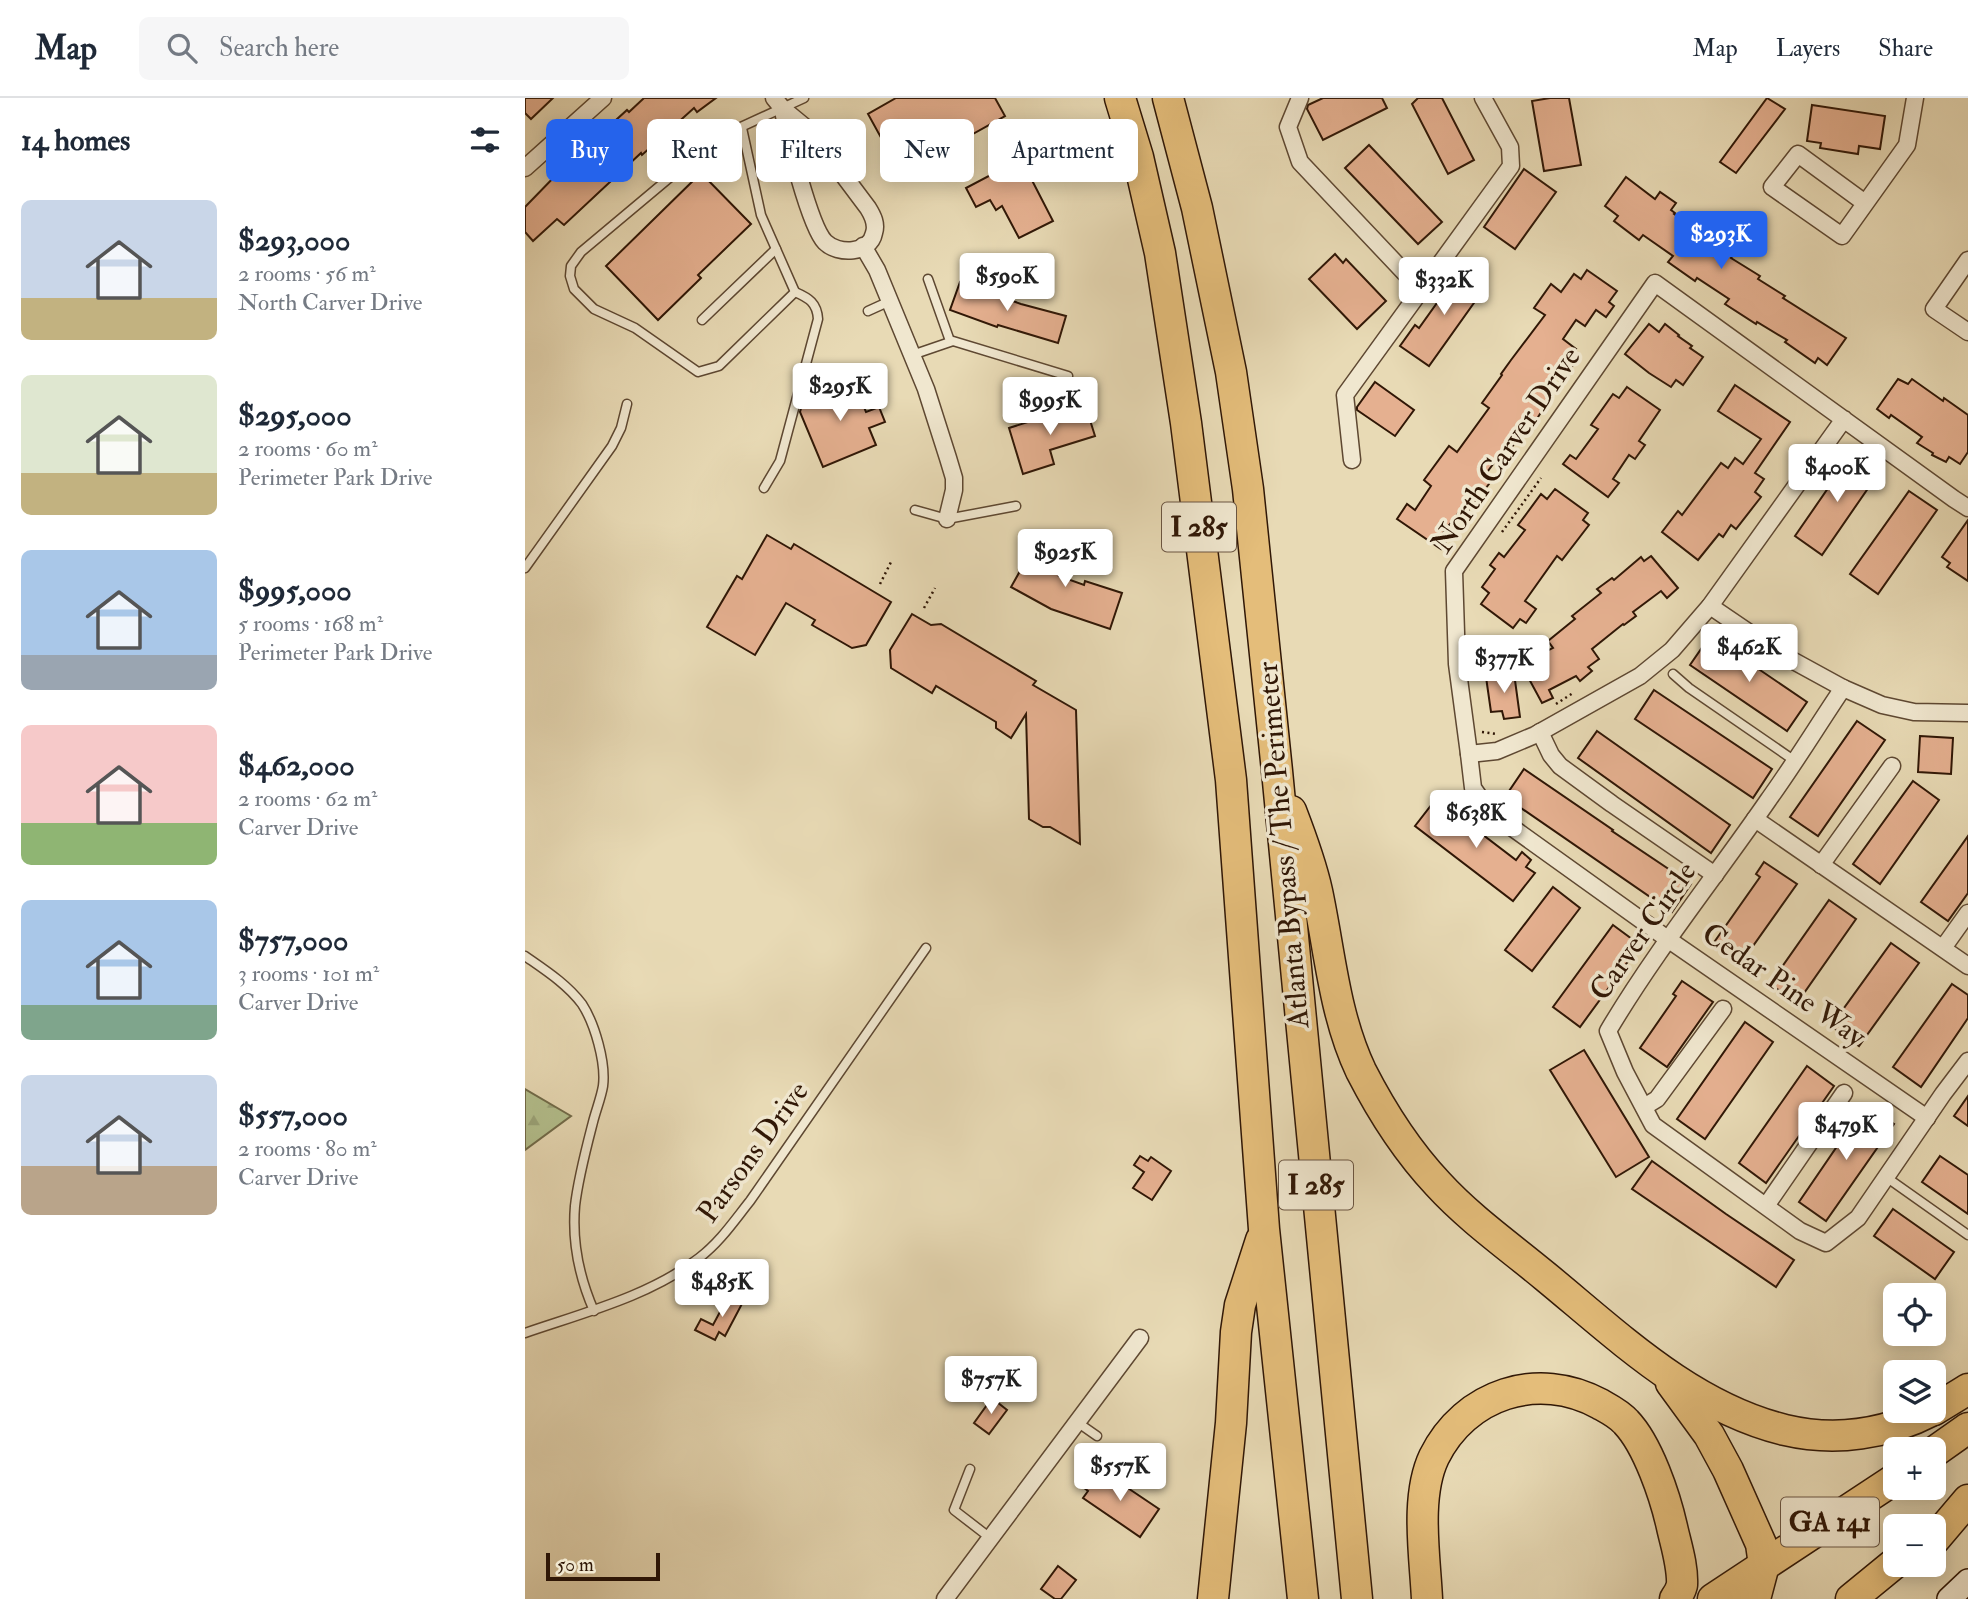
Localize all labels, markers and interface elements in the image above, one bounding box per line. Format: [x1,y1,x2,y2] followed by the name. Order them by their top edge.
[139,17,629,80] search box
[35,28,97,69] text: Map
[163,29,201,67] icon: search
[219,32,339,64] text: Search here
[1693,33,1738,64] text: Map
[1776,33,1840,64] text: Layers
[1878,33,1933,64] text: Share
[546,119,633,182] chip: Buy
[647,119,742,182] chip: Rent
[756,119,866,182] chip: Filters
[880,119,974,182] chip: New
[988,119,1138,182] chip: Apartment
[466,121,504,159] icon: filters
[21,122,130,159] text: 14 homes
[1672,212,1770,271] pin: $293K
[1690,219,1752,248] text: $293K
[238,222,350,259] text: $293,000
[77,228,161,312] icon: home
[958,254,1056,313] pin: $590K
[1395,258,1493,317] pin: $332K
[238,259,376,288] text: 2 rooms · 56 m²
[976,261,1038,290] text: $590K
[1415,265,1473,294] text: $332K
[238,288,422,317] text: North Carver Drive
[1423,340,1589,560] street label: North Carver Drive
[791,364,889,423] pin: $295K
[809,371,871,400] text: $295K
[1001,378,1099,437] pin: $995K
[1019,385,1081,414] text: $995K
[238,397,352,434] text: $295,000
[77,403,161,487] icon: home
[238,434,378,463] text: 2 rooms · 60 m²
[1788,444,1886,504] pin: $400K
[1804,452,1870,481] text: $400K
[238,463,432,492] text: Perimeter Park Drive
[1162,502,1236,551] road number: I 285
[1016,530,1114,589] pin: $925K
[1034,537,1096,566] text: $925K
[238,572,352,609] text: $995,000
[77,578,161,662] icon: home
[238,609,383,638] text: 5 rooms · 168 m²
[1700,624,1798,684] pin: $462K
[1717,632,1781,661] text: $462K
[1455,636,1553,695] pin: $377K
[238,638,432,667] text: Perimeter Park Drive
[1474,643,1534,672] text: $377K
[1249,660,1318,1031] street label: Atlanta Bypass / The Perimeter
[238,747,355,784] text: $462,000
[77,753,161,837] icon: home
[238,784,377,813] text: 2 rooms · 62 m²
[1427,790,1525,850] pin: $638K
[1446,798,1506,827] text: $638K
[238,813,358,842] text: Carver Drive
[1582,854,1704,1008] street label: Carver Circle
[1695,915,1874,1056] street label: Cedar Pine Way
[238,922,348,959] text: $757,000
[77,928,161,1012] icon: home
[238,959,379,988] text: 3 rooms · 101 m²
[238,988,358,1017] text: Carver Drive
[689,1074,817,1230] street label: Parsons Drive
[238,1097,348,1134] text: $557,000
[1797,1102,1895,1162] pin: $479K
[77,1103,161,1187] icon: home
[1814,1110,1878,1139] text: $479K
[238,1134,377,1163] text: 2 rooms · 80 m²
[1279,1160,1353,1210] road number: I 285
[238,1163,358,1192] text: Carver Drive
[673,1260,771,1319] pin: $485K
[691,1267,753,1296] text: $485K
[1883,1283,1946,1577] map controls
[1883,1283,1946,1346] button: locate
[942,1356,1040,1416] pin: $757K
[1883,1360,1946,1423] button: layers
[961,1364,1021,1393] text: $757K
[1883,1437,1946,1500] button: +
[1071,1444,1169,1503] pin: $557K
[1090,1451,1150,1480] text: $557K
[1781,1498,1879,1546] road number: GA 141
[1883,1514,1946,1577] button: −
[546,1550,660,1582] scale bar
[557,1553,594,1577] text: 50 m

